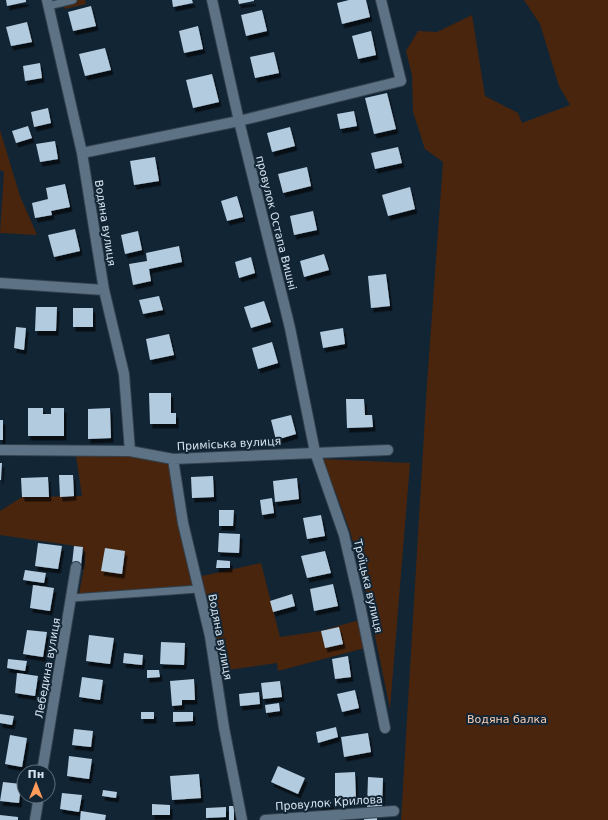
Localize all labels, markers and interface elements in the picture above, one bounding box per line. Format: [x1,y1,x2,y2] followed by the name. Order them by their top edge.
[253,154,299,292] street label: провулок Остапа Вишні
[92,179,118,267] street label: Водяна вулиця
[177,435,281,453] street label: Приміська вулиця
[351,537,385,634] street label: Троїцька вулиця
[205,593,235,681] street label: Водяна вулиця
[33,617,63,719] street label: Лебедина вулиця
[467,713,547,726] park label: Водяна балка
[16,764,56,804] north arrow
[28,768,44,781] text: Пн
[275,793,383,813] street label: Провулок Крилова

